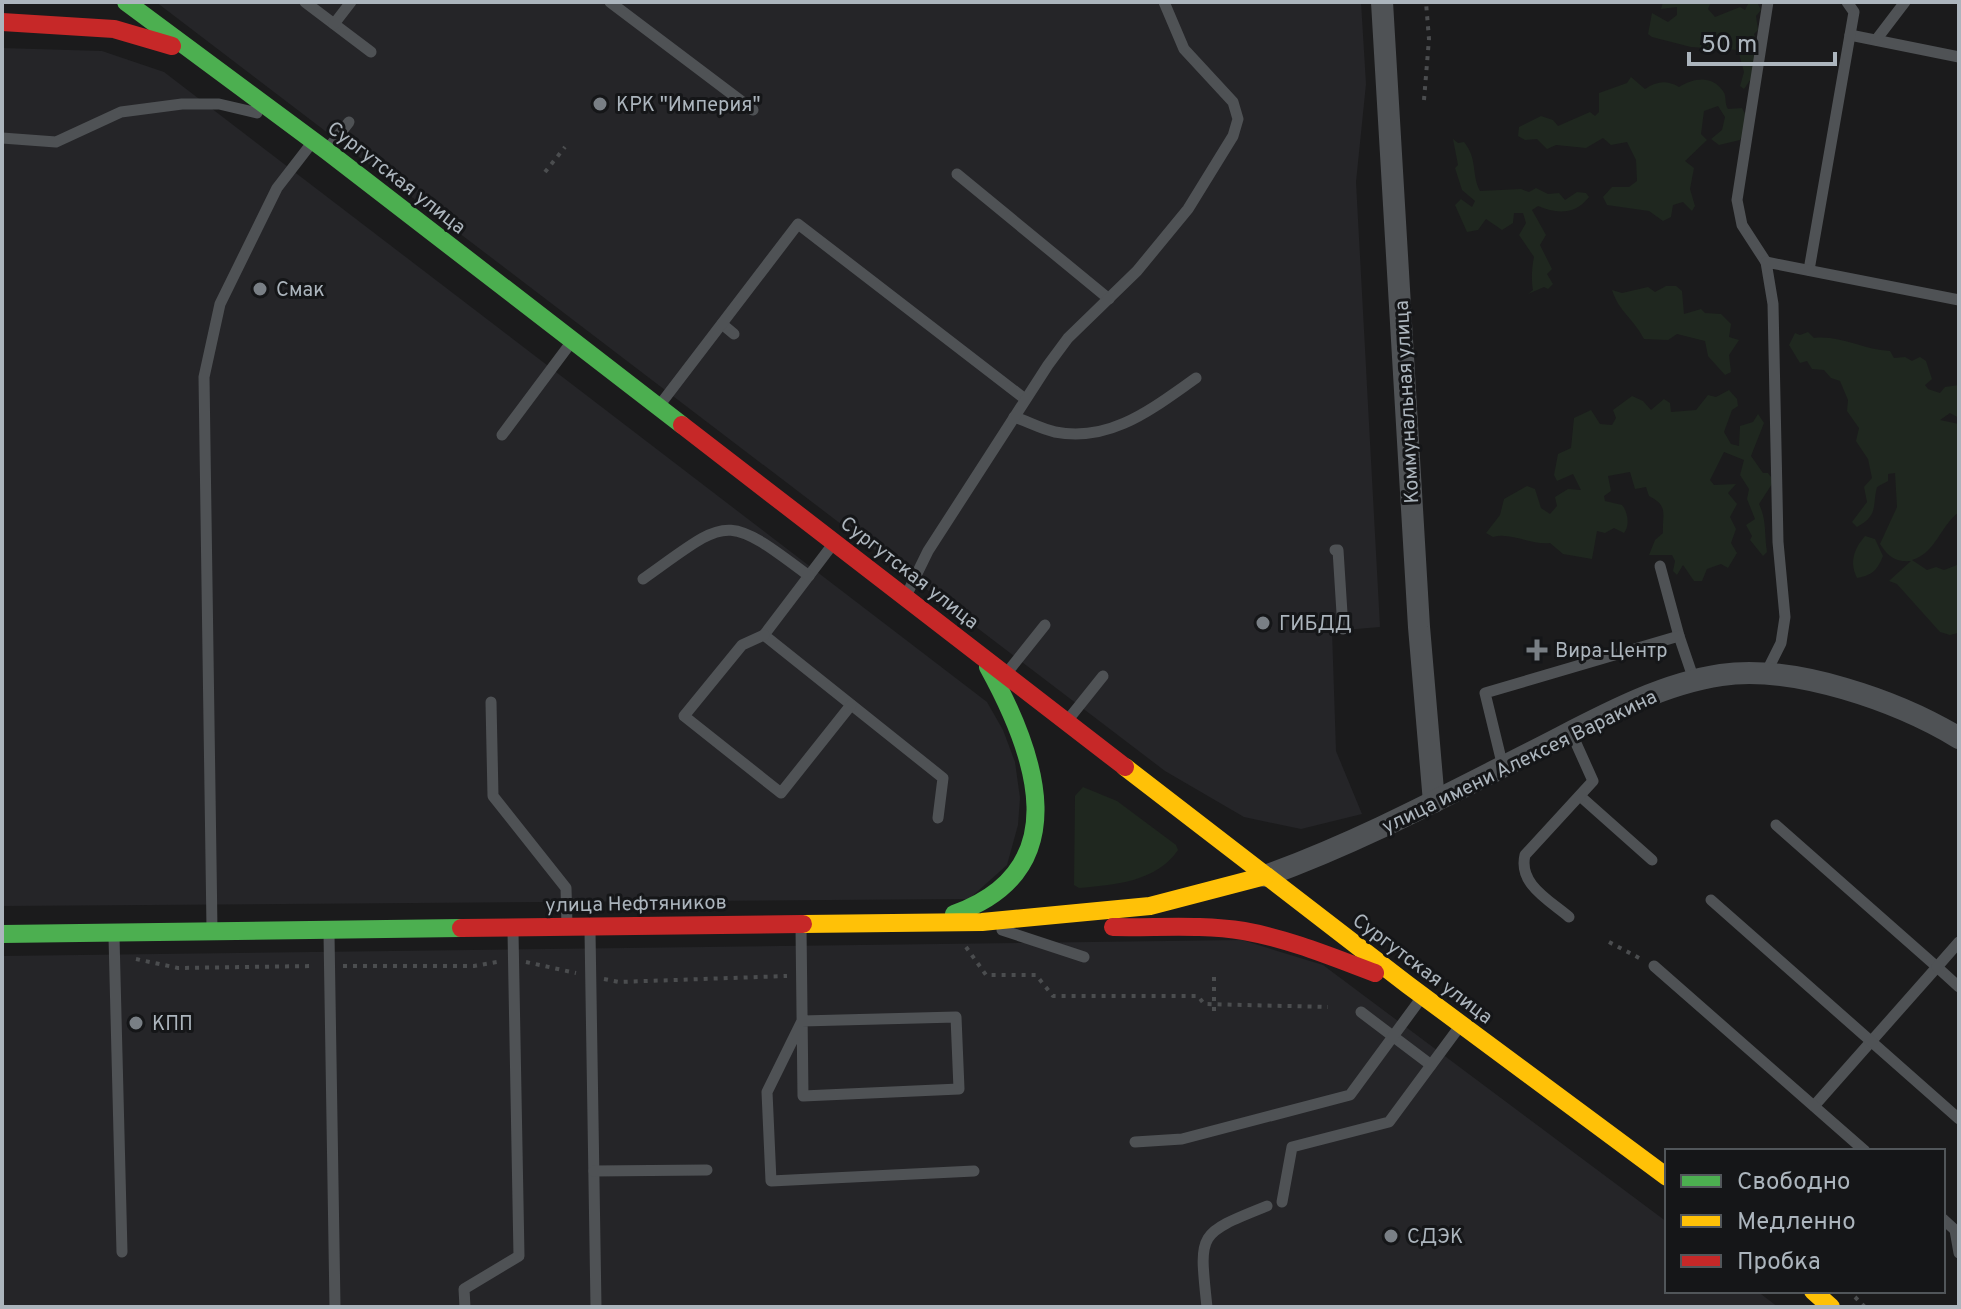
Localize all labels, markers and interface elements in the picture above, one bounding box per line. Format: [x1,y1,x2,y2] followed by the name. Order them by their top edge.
[1689,16,1835,66] scale bar
[1701,31,1757,61] text: 50 m
[616,93,760,119] place label: КРК "Империя"
[591,95,609,113] marker: КРК "Империя"
[321,116,470,241] street label: Сургутская улица
[276,278,325,304] place label: Смак
[251,280,269,298] marker: Смак
[1390,300,1426,504] street label: Коммунальная улица
[834,511,983,636] street label: Сургутская улица
[1279,612,1352,638] place label: ГИБДД
[1254,614,1272,632] marker: ГИБДД
[1526,639,1548,661] marker: Вира-Центр
[1555,639,1668,665] place label: Вира-Центр
[1378,685,1662,841] street label: улица имени Алексея Варакина
[545,890,727,920] street label: улица Нефтяников
[1346,908,1497,1031] street label: Сургутская улица
[152,1012,193,1038] place label: КПП
[127,1014,145,1032] marker: КПП
[1665,1149,1945,1293] legend
[1737,1168,1850,1198] text: Свободно
[1737,1208,1856,1238] text: Медленно
[1407,1225,1463,1251] place label: СДЭК
[1382,1227,1400,1245] marker: СДЭК
[1737,1248,1821,1278] text: Пробка

